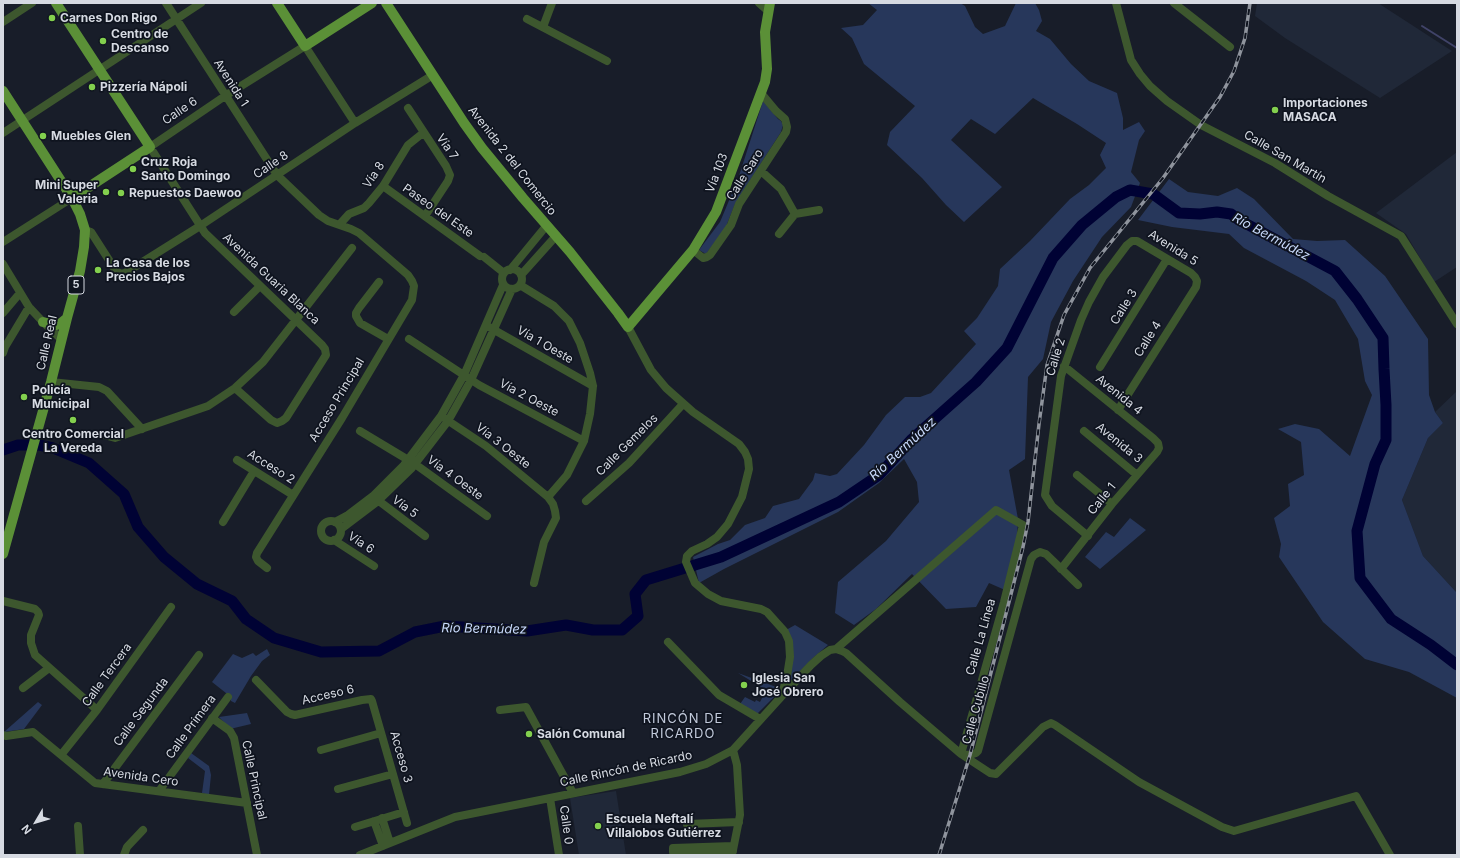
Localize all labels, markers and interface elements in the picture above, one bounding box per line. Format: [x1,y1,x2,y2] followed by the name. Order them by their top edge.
[60,11,157,25] place label: Carnes Don Rigo
[47,13,57,23] marker: Carnes Don Rigo
[111,27,169,55] place label: Centro de Descanso
[98,36,108,46] marker: Centro de Descanso
[210,57,252,109] street label: Avenida 1
[100,80,187,94] place label: Pizzería Nápoli
[87,82,97,92] marker: Pizzería Nápoli
[160,94,200,128] street label: Calle 6
[1283,96,1368,124] place label: Importaciones MASACA
[465,104,559,218] street label: Avenida 2 del Comercio
[1270,105,1280,115] marker: Importaciones MASACA
[1241,128,1329,186] street label: Calle San Martín
[51,129,131,143] place label: Muebles Glen
[38,131,48,141] marker: Muebles Glen
[433,131,461,163] street label: Vía 7
[724,147,766,203] street label: Calle Saro
[251,148,291,182] street label: Calle 8
[703,151,731,195] street label: Vía 103
[141,155,230,183] place label: Cruz Roja Santo Domingo
[360,159,388,191] street label: Vía 8
[128,164,138,174] marker: Cruz Roja Santo Domingo
[35,178,98,206] place label: Mini Super Valeria
[400,181,476,241] street label: Paseo del Este
[129,186,241,200] place label: Repuestos Daewoo
[101,187,111,197] marker: Mini Super Valeria
[116,188,126,198] marker: Repuestos Daewoo
[1230,210,1312,264] water label: Río Bermúdez
[1146,227,1200,269] street label: Avenida 5
[220,230,322,328] street label: Avenida Guaria Blanca
[106,256,190,284] place label: La Casa de los Precios Bajos
[93,265,103,275] marker: La Casa de los Precios Bajos
[68,276,84,294] road number: 5
[1108,287,1140,327] street label: Calle 3
[34,314,60,372] street label: Calle Real
[1131,318,1165,360] street label: Calle 4
[514,323,576,367] street label: Vía 1 Oeste
[1043,336,1069,378] street label: Calle 2
[306,356,368,444] street label: Acceso Principal
[1093,372,1145,418] street label: Avenida 4
[497,376,561,420] street label: Vía 2 Oeste
[32,383,90,411] place label: Policía Municipal
[19,392,29,402] marker: Policía Municipal
[593,411,661,479] street label: Calle Gemelos
[866,414,940,484] water label: Río Bermúdez
[68,415,78,425] marker: Centro Comercial La Vereda
[473,420,533,472] street label: Vía 3 Oeste
[1093,420,1145,466] street label: Avenida 3
[22,427,124,455] place label: Centro Comercial La Vereda
[245,447,297,487] street label: Acceso 2
[424,453,486,503] street label: Vía 4 Oeste
[1085,480,1119,518] street label: Calle 1
[389,493,421,521] street label: Vía 5
[345,529,377,557] street label: Vía 6
[963,597,999,677] street label: Calle La Línea
[441,620,527,638] water label: Río Bermúdez
[79,640,135,710] street label: Calle Tercera
[752,671,824,699] place label: Iglesia San José Obrero
[959,674,993,746] street label: Calle Cubillo
[111,675,171,749] street label: Calle Segunda
[739,680,749,690] marker: Iglesia San José Obrero
[300,682,356,708] street label: Acceso 6
[163,692,219,762] street label: Calle Primera
[643,711,723,742] district label: RINCÓN DE RICARDO
[537,727,625,741] place label: Salón Comunal
[387,729,415,785] street label: Acceso 3
[524,729,534,739] marker: Salón Comunal
[239,739,269,821] street label: Calle Principal
[559,748,693,790] street label: Calle Rincón de Ricardo
[103,765,179,789] street label: Avenida Cero
[16,802,56,842] north arrow
[556,805,576,845] street label: Calle 0
[606,812,721,840] place label: Escuela Neftalí Villalobos Gutiérrez
[593,821,603,831] marker: Escuela Neftalí Villalobos Gutiérrez
[18,822,35,837] text: N

